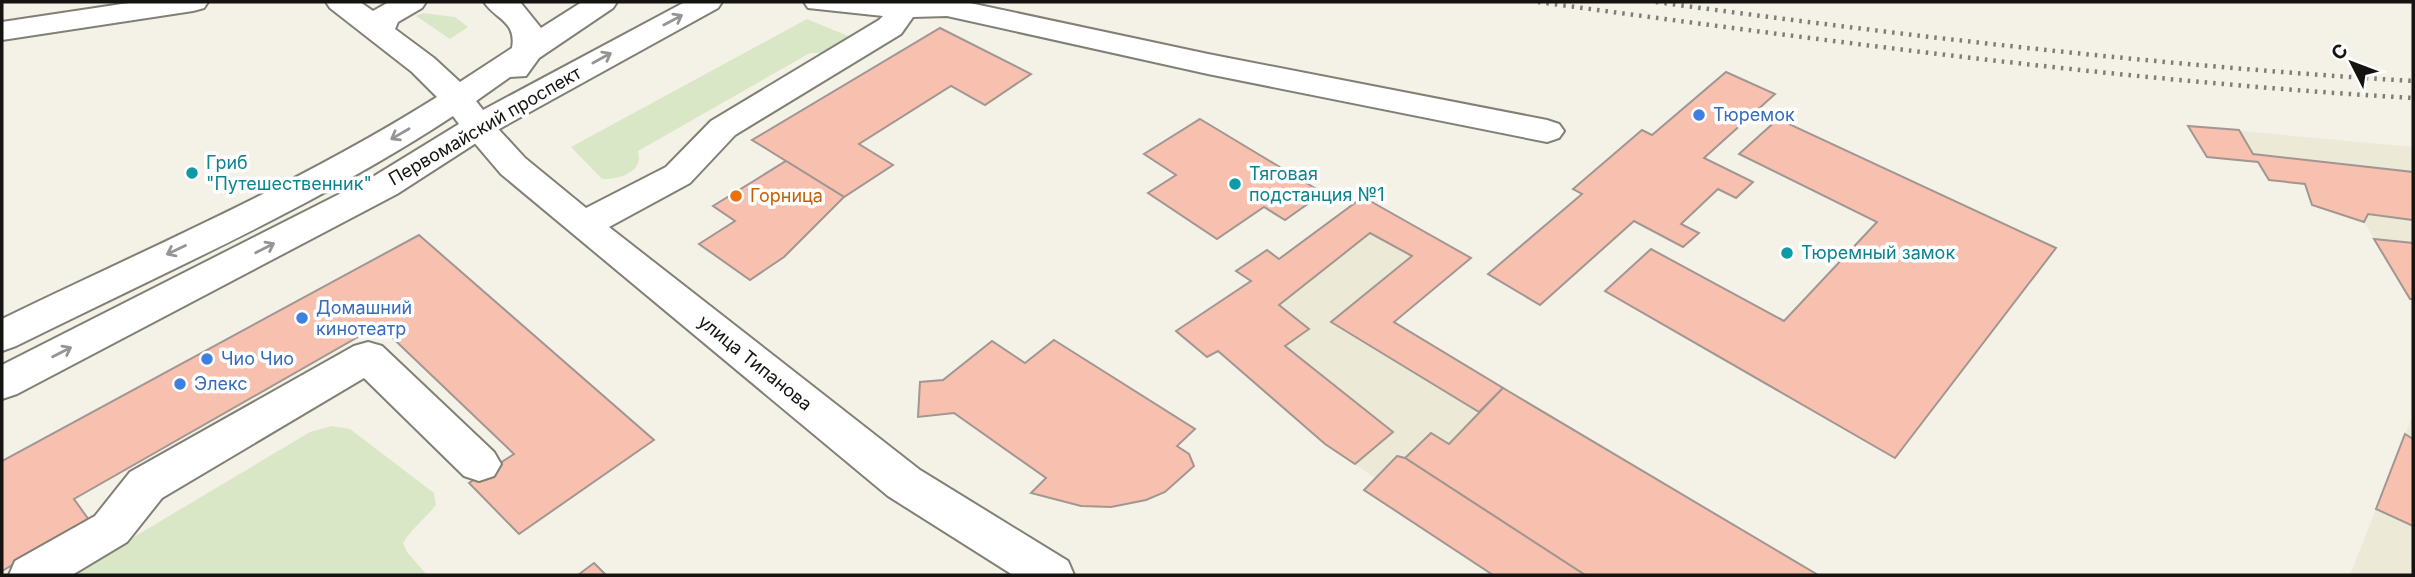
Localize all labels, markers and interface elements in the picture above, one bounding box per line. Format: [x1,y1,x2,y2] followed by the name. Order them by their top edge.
[662,12,683,26] one-way arrow
[2317,28,2387,98] north arrow
[2326,39,2353,65] text: С
[592,51,612,65] one-way arrow
[385,61,585,189] street label: Первомайский проспект
[1713,104,1795,125] place label: Тюремок
[1691,107,1707,123] marker: Тюремок
[391,128,411,142] one-way arrow
[206,152,372,194] place label: Гриб "Путешественник"
[1249,163,1385,205] place label: Тяговая подстанция №1
[184,165,200,181] marker: Гриб "Путешественник"
[1227,176,1243,192] marker: Тяговая подстанция №1
[750,185,823,206] place label: Горница
[728,188,744,204] marker: Горница
[254,240,275,254] one-way arrow
[1801,242,1955,263] place label: Тюремный замок
[166,243,187,257] one-way arrow
[1779,245,1795,261] marker: Тюремный замок
[316,297,412,339] place label: Домашний кинотеатр
[294,310,310,326] marker: Домашний кинотеатр
[694,310,816,415] street label: улица Типанова
[52,345,72,359] one-way arrow
[221,348,294,369] place label: Чио Чио
[199,351,215,367] marker: Чио Чио
[194,373,248,394] place label: Элекс
[172,376,188,392] marker: Элекс

